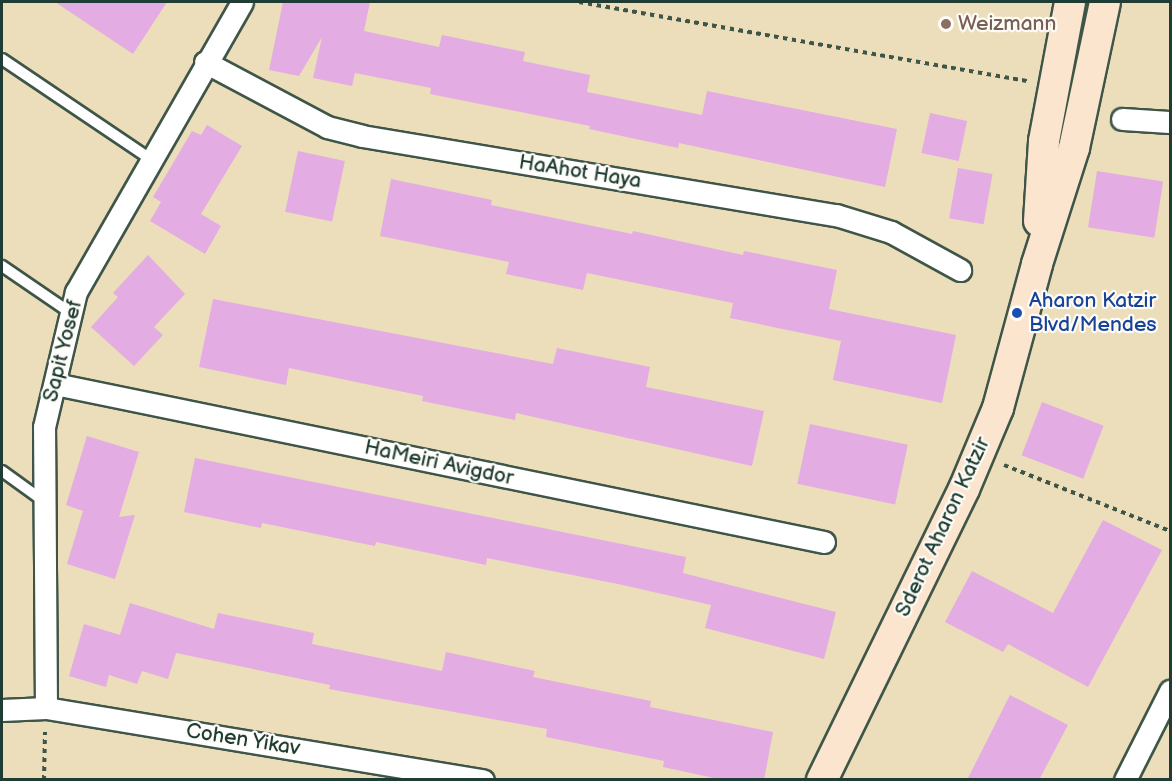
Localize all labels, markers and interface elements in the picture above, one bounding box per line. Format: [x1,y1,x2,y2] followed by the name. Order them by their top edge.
[958,11,1056,37] place label: Weizmann
[939,17,953,31] marker: Weizmann
[517,150,643,194] street label: HaAhot Haya
[1029,288,1157,338] place label: Aharon Katzir Blvd/Mendes
[38,297,88,405] street label: Sapit Yosef
[1010,306,1024,320] marker: Aharon Katzir Blvd/Mendes
[890,433,996,621] street label: Sderot Aharon Katzir
[362,435,516,491] street label: HaMeiri Avigdor
[183,718,303,762] street label: Cohen Yikav

